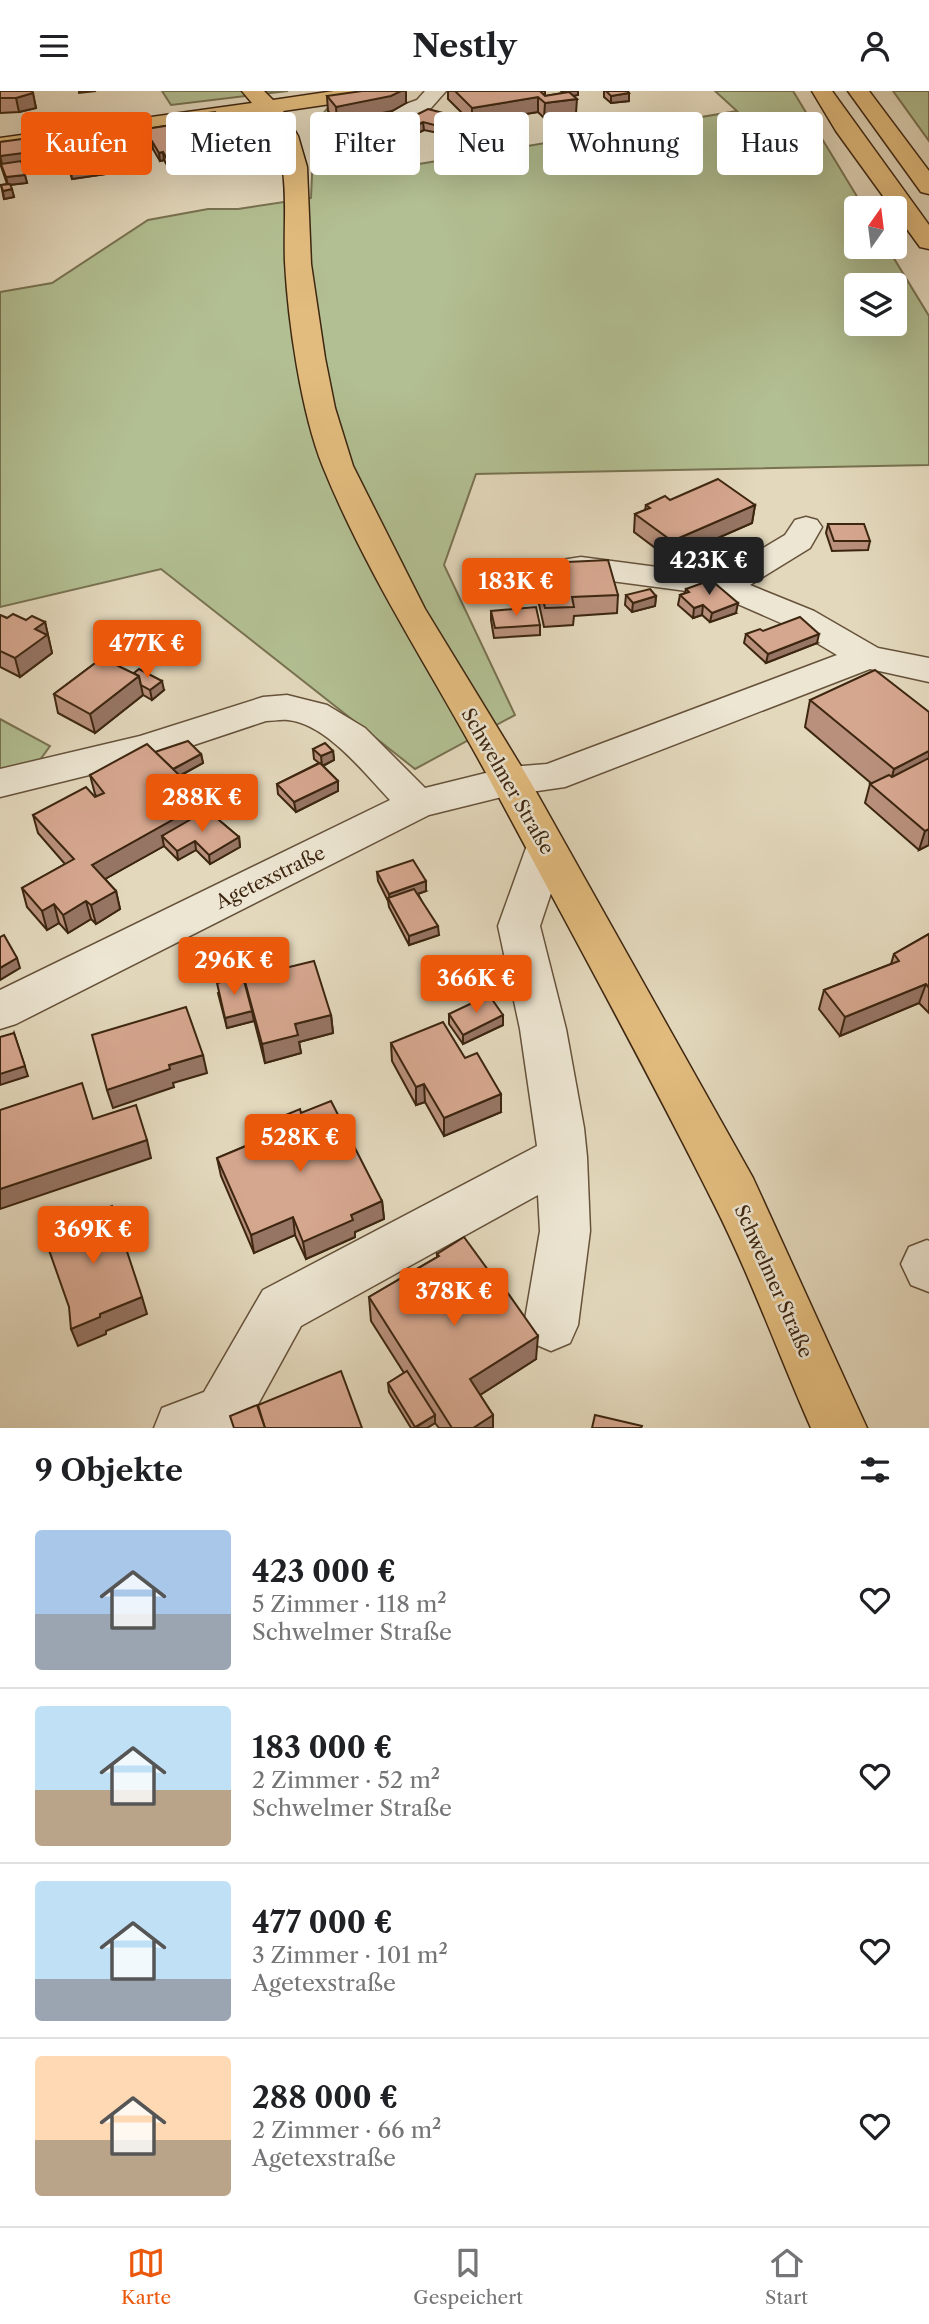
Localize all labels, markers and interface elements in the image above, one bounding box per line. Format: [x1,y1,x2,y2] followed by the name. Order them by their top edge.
[412,26,517,65] text: Nestly
[35,27,73,65] icon: menu
[856,27,894,65] icon: person
[21,112,152,175] chip: Kaufen
[166,112,296,175] chip: Mieten
[310,112,420,175] chip: Filter
[434,112,529,175] chip: Neu
[543,112,703,175] chip: Wohnung
[717,112,823,175] chip: Haus
[844,196,906,259] north arrow
[844,196,907,336] map controls
[844,273,907,336] button: layers
[652,538,766,597] pin: 423K €
[670,546,748,574] text: 423K €
[459,559,573,618] pin: 183K €
[478,567,554,595] text: 183K €
[90,621,204,680] pin: 477K €
[109,629,185,657] text: 477K €
[456,704,559,859] street label: Schwelmer Straße
[145,775,259,834] pin: 288K €
[162,783,242,811] text: 288K €
[211,841,329,914] street label: Agetexstraße
[177,937,291,997] pin: 296K €
[194,946,274,974] text: 296K €
[419,955,533,1015] pin: 366K €
[437,964,515,992] text: 366K €
[243,1115,357,1174] pin: 528K €
[261,1123,339,1151] text: 528K €
[729,1201,818,1361] street label: Schwelmer Straße
[36,1207,150,1266] pin: 369K €
[54,1215,132,1243] text: 369K €
[397,1269,511,1328] pin: 378K €
[415,1277,493,1305] text: 378K €
[856,1451,894,1489] icon: filters
[35,1452,183,1489] text: 9 Objekte
[252,1553,396,1590] text: 423 000 €
[91,1558,175,1642] icon: home
[856,1581,894,1619] icon: heart
[252,1590,447,1618] text: 5 Zimmer · 118 m²
[252,1618,452,1646] text: Schwelmer Straße
[252,1729,392,1766] text: 183 000 €
[91,1734,175,1818] icon: home
[856,1757,894,1795] icon: heart
[252,1766,440,1794] text: 2 Zimmer · 52 m²
[252,1794,452,1822] text: Schwelmer Straße
[252,1904,393,1941] text: 477 000 €
[91,1909,175,1993] icon: home
[856,1932,894,1970] icon: heart
[252,1941,448,1969] text: 3 Zimmer · 101 m²
[252,1969,396,1997] text: Agetexstraße
[252,2079,398,2116] text: 288 000 €
[91,2084,175,2168] icon: home
[856,2107,894,2145] icon: heart
[252,2116,441,2144] text: 2 Zimmer · 66 m²
[252,2144,396,2172] text: Agetexstraße
[121,2244,171,2309] tab: Karte
[413,2244,523,2309] tab: Gespeichert
[765,2244,808,2309] tab: Start

